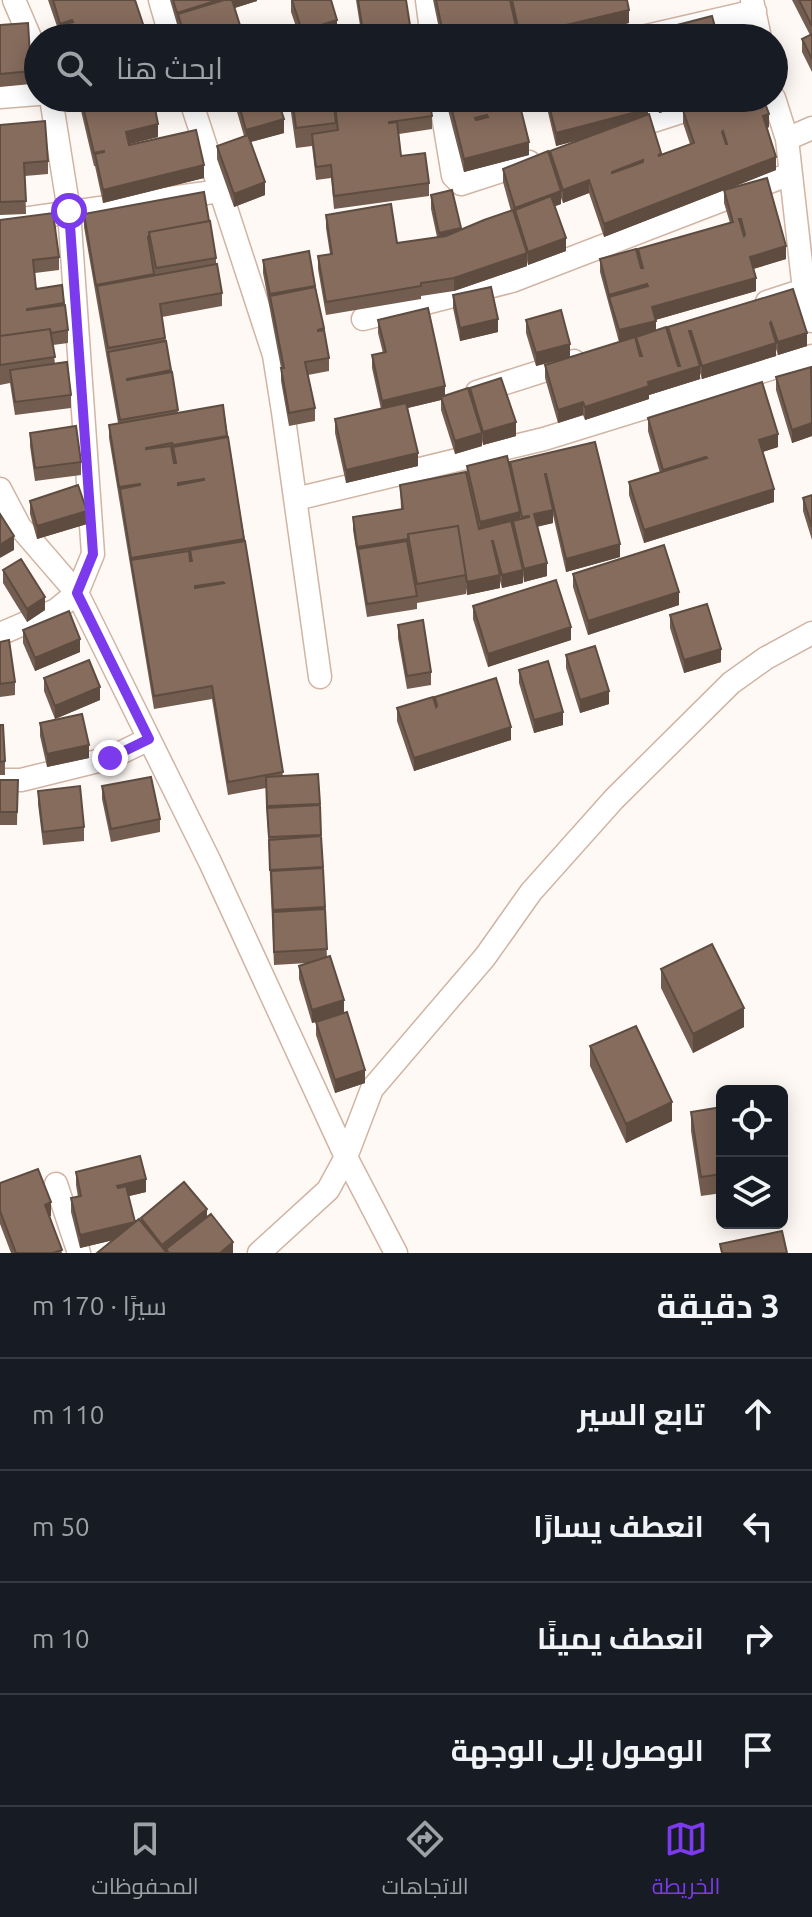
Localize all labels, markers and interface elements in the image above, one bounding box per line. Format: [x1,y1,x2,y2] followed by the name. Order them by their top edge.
[24,24,788,112] search box
[52,46,96,90] icon: search
[116,51,223,85] text: ابحث هنا
[51,193,87,229] route start
[92,740,128,776] route end
[716,1085,788,1229] map controls
[716,1085,788,1157] button: locate
[716,1157,788,1229] button: layers
[657,1286,780,1324] text: 3 دقيقة
[32,1291,167,1320] text: سيرًا · 170 m
[736,1392,780,1436] icon: ahead
[578,1397,704,1431] text: تابع السير
[32,1400,104,1429] text: 110 m
[736,1504,780,1548] icon: left
[533,1509,704,1543] text: انعطف يسارًا
[32,1512,90,1541] text: 50 m
[736,1616,780,1660] icon: right
[537,1621,704,1655] text: انعطف يمينًا
[32,1624,90,1653] text: 10 m
[736,1728,780,1772] icon: arrive
[451,1733,704,1767] text: الوصول إلى الوجهة
[92,1817,199,1907] tab: المحفوظات
[382,1817,469,1907] tab: الاتجاهات
[652,1817,720,1907] tab: الخريطة

